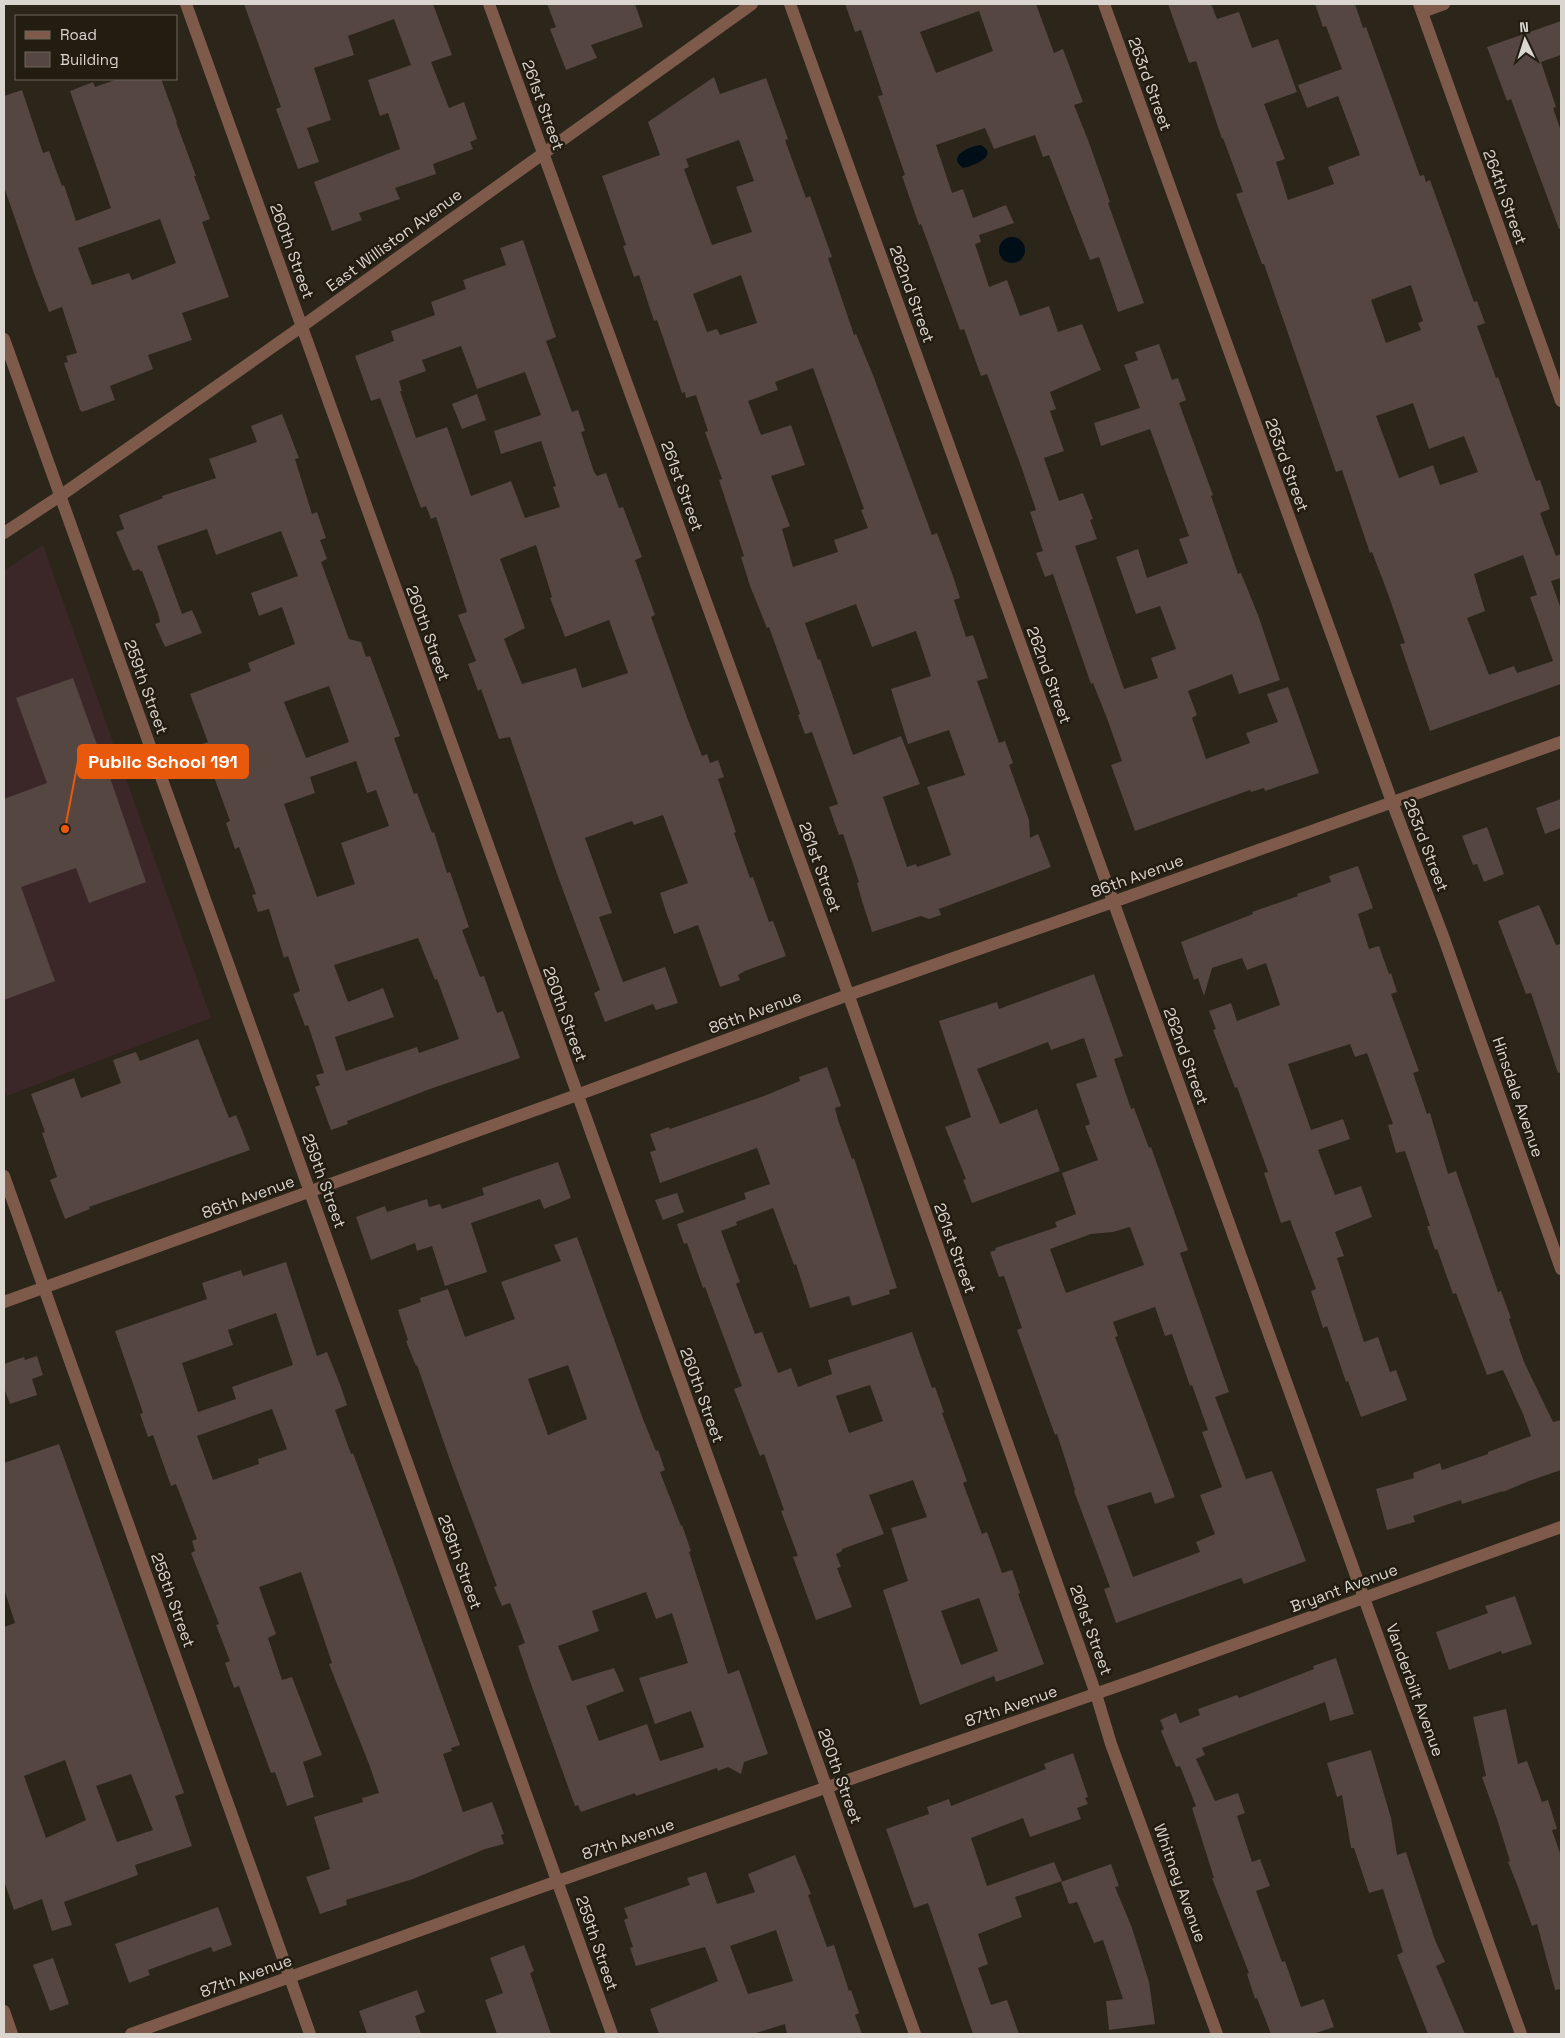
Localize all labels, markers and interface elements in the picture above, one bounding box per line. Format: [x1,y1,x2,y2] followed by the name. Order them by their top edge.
[15,15,178,80] legend
[1500,15,1550,65] north arrow
[1519,18,1529,36] text: N
[60,25,97,44] text: Road
[1123,34,1177,134] street label: 263rd Street
[60,50,119,69] text: Building
[517,57,569,153] street label: 261st Street
[1478,147,1532,247] street label: 264th Street
[322,184,466,296] street label: East Williston Avenue
[265,200,319,302] street label: 260th Street
[885,242,939,346] street label: 262nd Street
[1260,415,1314,515] street label: 263rd Street
[656,438,708,534] street label: 261st Street
[401,582,455,684] street label: 260th Street
[1022,623,1076,727] street label: 262nd Street
[119,637,173,737] street label: 259th Street
[78,745,248,778] callout: Public School 191
[88,750,238,773] text: Public School 191
[1399,795,1453,895] street label: 263rd Street
[794,819,846,915] street label: 261st Street
[1088,849,1186,903] street label: 86th Avenue
[538,963,592,1065] street label: 260th Street
[706,985,804,1039] street label: 86th Avenue
[1159,1004,1213,1108] street label: 262nd Street
[1488,1034,1548,1160] street label: Hinsdale Avenue
[297,1131,351,1231] street label: 259th Street
[199,1170,297,1224] street label: 86th Avenue
[929,1200,981,1296] street label: 261st Street
[675,1344,729,1446] street label: 260th Street
[433,1512,487,1612] street label: 259th Street
[146,1550,200,1650] street label: 258th Street
[1287,1559,1401,1617] street label: Bryant Avenue
[1065,1582,1117,1678] street label: 261st Street
[1381,1621,1449,1759] street label: Vanderbilt Avenue
[962,1680,1060,1732] street label: 87th Avenue
[813,1725,867,1827] street label: 260th Street
[579,1813,677,1865] street label: 87th Avenue
[1149,1821,1211,1945] street label: Whitney Avenue
[571,1893,623,1993] street label: 259th Street
[197,1950,295,2002] street label: 87th Avenue

